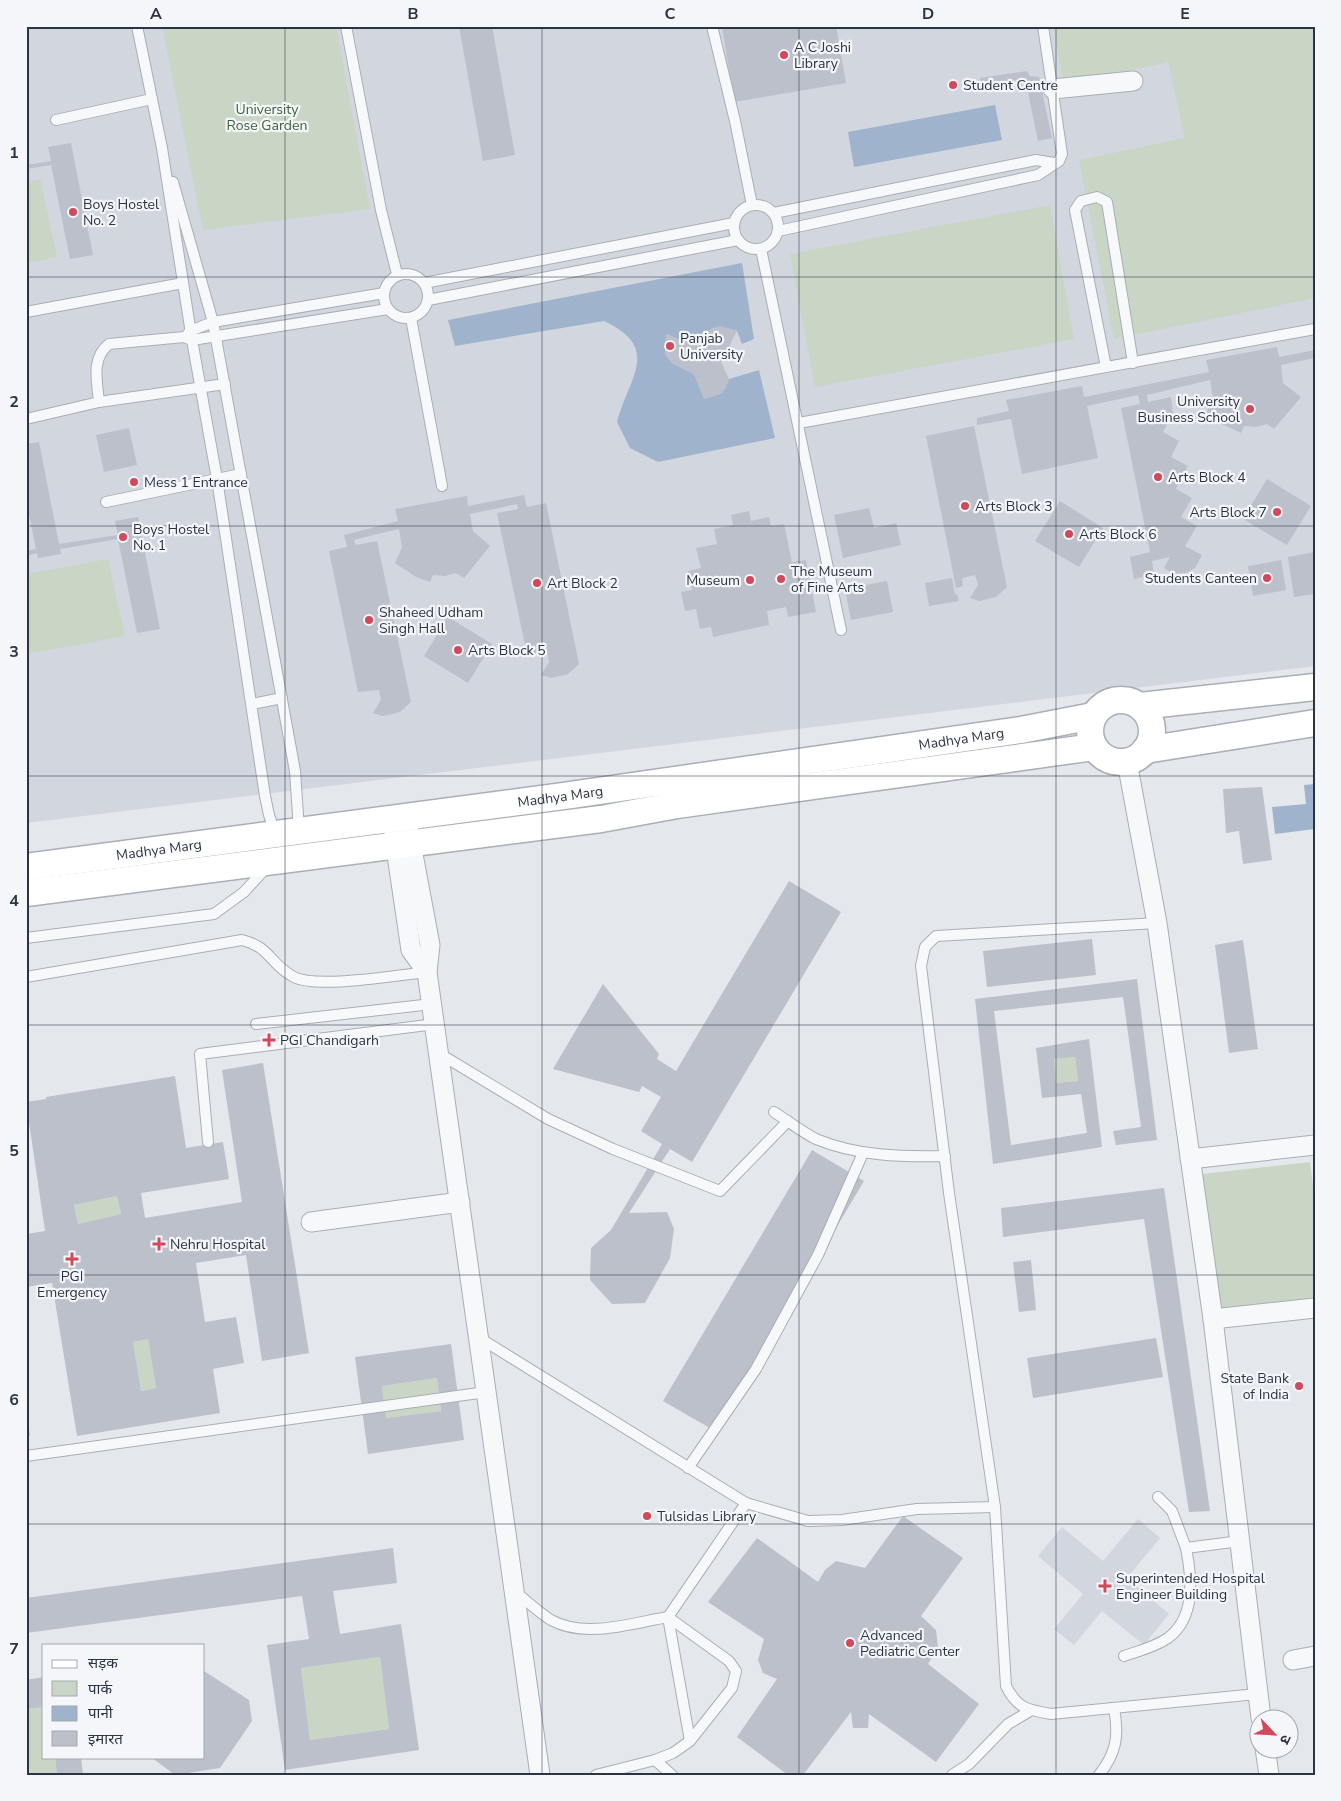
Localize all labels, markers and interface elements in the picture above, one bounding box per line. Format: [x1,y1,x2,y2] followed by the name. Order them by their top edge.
[150,3,162,25] text: A
[407,3,419,25] text: B
[665,3,676,25] text: C
[922,3,934,25] text: D
[1180,3,1190,25] text: E
[794,38,851,73] place label: A C Joshi Library
[778,49,790,61] marker: A C Joshi Library
[963,76,1058,95] place label: Student Centre
[947,79,959,91] marker: Student Centre
[227,100,307,135] park label: University Rose Garden
[9,142,19,164] text: 1
[83,195,160,230] place label: Boys Hostel No. 2
[67,206,79,218] marker: Boys Hostel No. 2
[680,329,744,364] place label: Panjab University
[664,340,676,352] marker: Panjab University
[9,391,19,413] text: 2
[1137,392,1241,427] place label: University Business School
[1244,403,1256,415] marker: University Business School
[1168,468,1246,487] place label: Arts Block 4
[1152,471,1164,483] marker: Arts Block 4
[144,473,248,492] place label: Mess 1 Entrance
[128,476,140,488] marker: Mess 1 Entrance
[975,497,1053,516] place label: Arts Block 3
[959,500,971,512] marker: Arts Block 3
[1189,503,1267,522] place label: Arts Block 7
[1271,506,1283,518] marker: Arts Block 7
[133,520,210,555] place label: Boys Hostel No. 1
[1079,525,1157,544] place label: Arts Block 6
[1063,528,1075,540] marker: Arts Block 6
[117,531,129,543] marker: Boys Hostel No. 1
[791,562,872,597] place label: The Museum of Fine Arts
[1145,569,1257,588] place label: Students Canteen
[686,571,740,590] place label: Museum
[1261,572,1273,584] marker: Students Canteen
[775,573,787,585] marker: The Museum of Fine Arts
[547,574,618,593] place label: Art Block 2
[744,574,756,586] marker: Museum
[531,577,543,589] marker: Art Block 2
[379,603,483,638] place label: Shaheed Udham Singh Hall
[363,614,375,626] marker: Shaheed Udham Singh Hall
[9,641,19,663] text: 3
[468,641,546,660] place label: Arts Block 5
[452,644,464,656] marker: Arts Block 5
[917,724,1005,755] street label: Madhya Marg
[516,781,604,812] street label: Madhya Marg
[115,835,203,865] street label: Madhya Marg
[9,890,19,912] text: 4
[280,1031,379,1050] place label: PGI Chandigarh
[262,1033,276,1047] marker: PGI Chandigarh
[9,1140,19,1162] text: 5
[170,1235,266,1254] place label: Nehru Hospital
[152,1237,166,1251] marker: Nehru Hospital
[65,1252,79,1266] marker: PGI Emergency
[37,1267,108,1302] place label: PGI Emergency
[1220,1369,1290,1404] place label: State Bank of India
[1293,1380,1305,1392] marker: State Bank of India
[9,1389,19,1411] text: 6
[657,1507,757,1526] place label: Tulsidas Library
[641,1510,653,1522] marker: Tulsidas Library
[1116,1569,1266,1604] place label: Superintended Hospital Engineer Building
[1098,1579,1112,1593] marker: Superintended Hospital Engineer Building
[860,1626,960,1661] place label: Advanced Pediatric Center
[844,1637,856,1649] marker: Advanced Pediatric Center
[9,1638,19,1660] text: 7
[42,1644,205,1758] legend
[88,1653,118,1673] text: सड़क
[88,1679,112,1699] text: पार्क
[88,1703,114,1723] text: पानी
[1248,1708,1298,1758] north arrow
[88,1729,123,1749] text: इमारत
[1275,1732,1296,1748] text: उ

